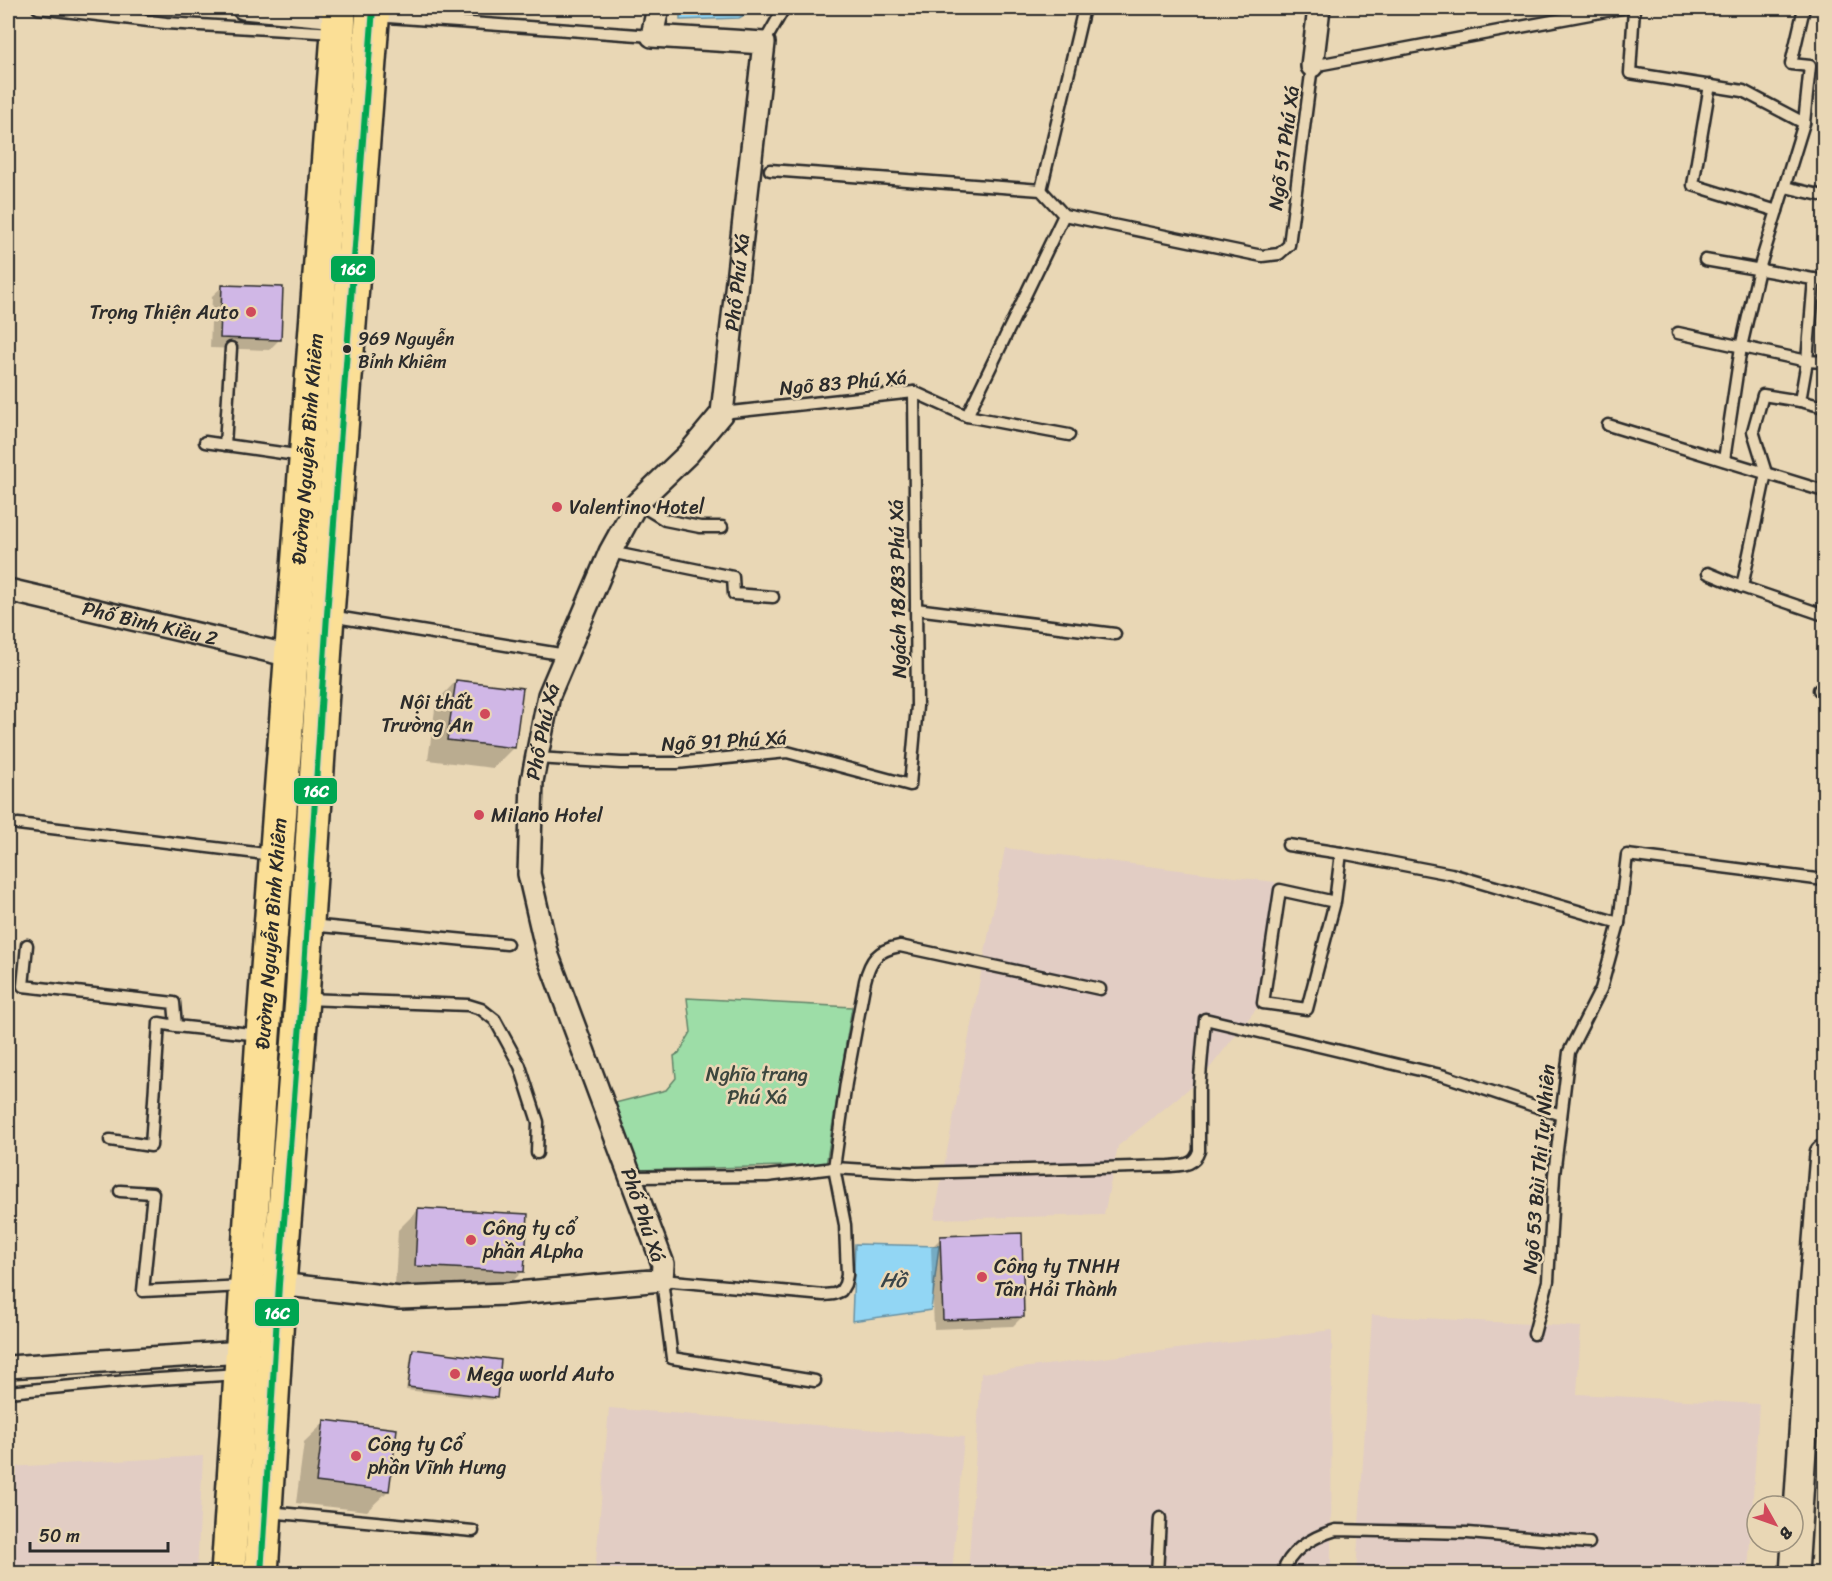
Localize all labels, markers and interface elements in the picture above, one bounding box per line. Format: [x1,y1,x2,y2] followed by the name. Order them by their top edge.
[1258,83,1310,213] street label: Ngõ 51 Phú Xá
[714,232,760,333] street label: Phố Phú Xá
[330,255,376,283] line badge: 16C
[340,255,367,284] text: 16C
[90,295,239,330] place label: Trọng Thiện Auto
[244,305,258,319] marker: Trọng Thiện Auto
[358,323,455,378] place label: 969 Nguyễn Bỉnh Khiêm
[281,332,333,566] street label: Đường Nguyễn Bình Khiêm
[341,343,353,355] marker: 969 Nguyễn Bỉnh Khiêm
[778,360,908,406] street label: Ngõ 83 Phú Xá
[569,490,705,525] place label: Valentino Hotel
[879,499,917,679] street label: Ngách 18/83 Phú Xá
[550,500,564,514] marker: Valentino Hotel
[79,590,222,656] street label: Phố Bình Kiều 2
[515,677,570,783] street label: Phố Phú Xá
[381,685,473,743] place label: Nội thất Trường An
[478,707,492,721] marker: Nội thất Trường An
[660,720,788,762] street label: Ngõ 91 Phú Xá
[293,777,338,805] line badge: 16C
[303,777,330,806] text: 16C
[491,798,604,833] place label: Milano Hotel
[472,808,486,822] marker: Milano Hotel
[245,816,297,1050] street label: Đường Nguyễn Bình Khiêm
[706,1057,808,1115] park label: Nghĩa trang Phú Xá
[1512,1062,1566,1275] street label: Ngõ 53 Bùi Thị Tự Nhiên
[610,1163,676,1267] street label: Phố Phú Xá
[482,1211,584,1269] place label: Công ty cổ phần ALpha
[464,1233,478,1247] marker: Công ty cổ phần ALpha
[994,1249,1120,1307] place label: Công ty TNHH Tân Hải Thành
[880,1261,909,1299] water label: Hồ
[975,1270,989,1284] marker: Công ty TNHH Tân Hải Thành
[254,1298,300,1327] line badge: 16C
[264,1299,291,1328] text: 16C
[467,1357,614,1392] place label: Mega world Auto
[448,1367,462,1381] marker: Mega world Auto
[367,1427,506,1485] place label: Công ty Cổ phần Vĩnh Hưng
[349,1449,363,1463] marker: Công ty Cổ phần Vĩnh Hưng
[1745,1494,1805,1554] north arrow
[30,1515,168,1553] scale bar
[39,1520,80,1552] text: 50 m
[1771,1520,1800,1547] text: B

